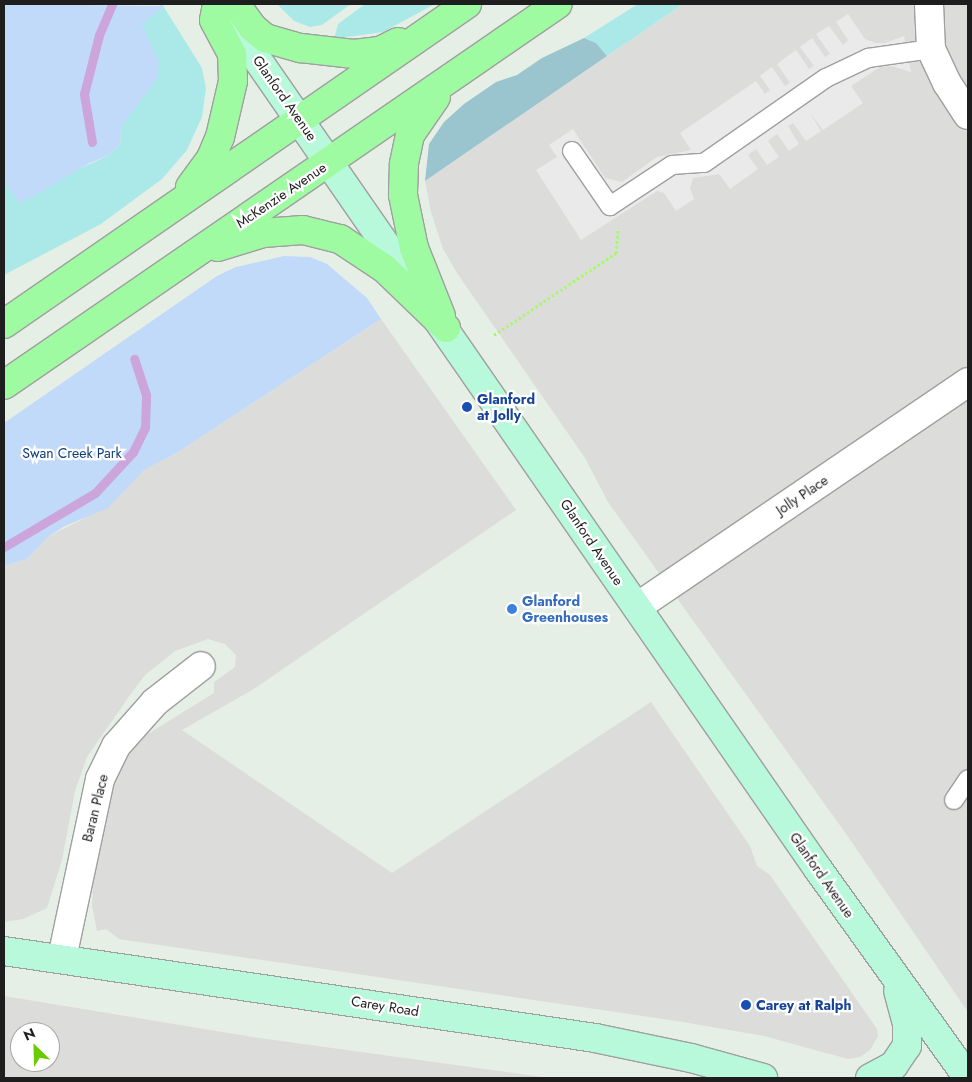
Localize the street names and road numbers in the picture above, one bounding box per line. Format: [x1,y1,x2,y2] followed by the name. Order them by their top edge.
[249,52,321,144] street label: Glanford Avenue
[233,159,329,231] street label: McKenzie Avenue
[773,471,831,519] street label: Jolly Place
[557,496,627,588] street label: Glanford Avenue
[78,772,112,844] street label: Baran Place
[786,829,858,921] street label: Glanford Avenue
[350,992,420,1020] street label: Carey Road

